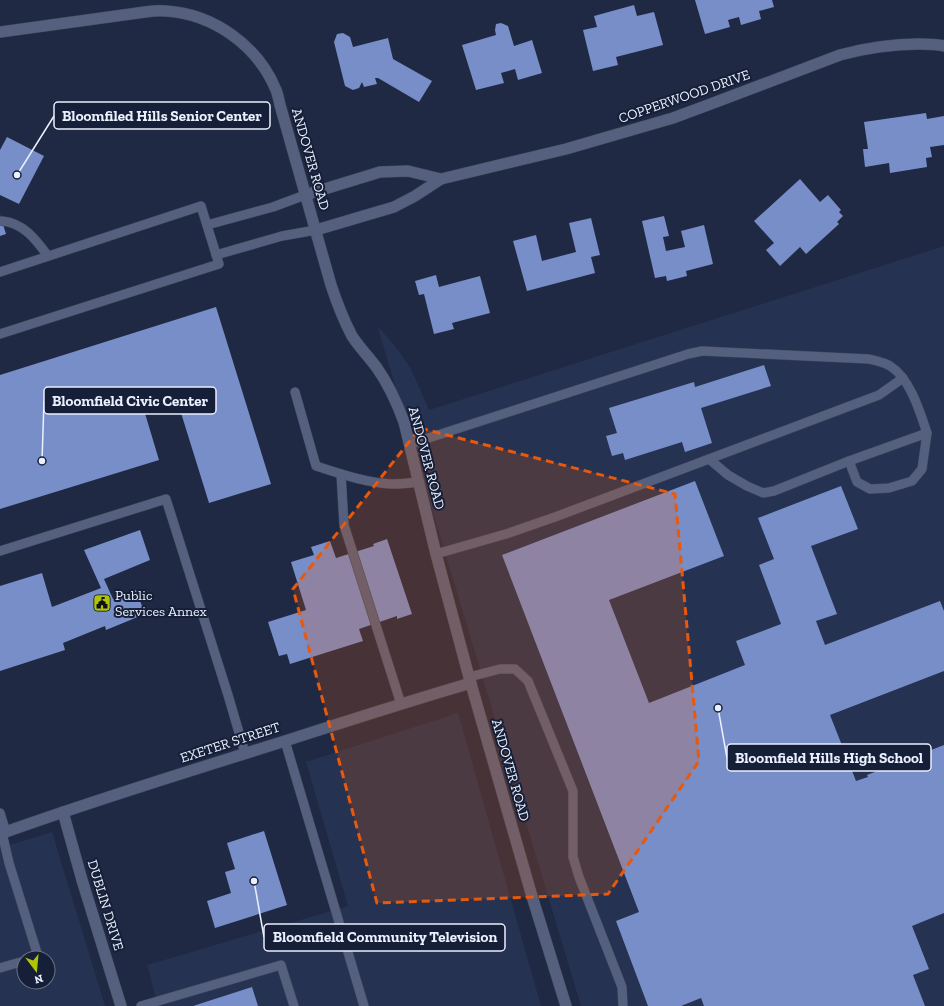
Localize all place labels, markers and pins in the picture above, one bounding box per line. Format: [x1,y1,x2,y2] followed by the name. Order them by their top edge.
[54,102,270,129] callout: Bloomfiled Hills Senior Center
[44,387,216,414] callout: Bloomfield Civic Center
[115,587,207,620] place label: Public Services Annex
[92,593,112,613] public building icon: Public Services Annex
[727,744,931,771] callout: Bloomfield Hills High School
[264,924,505,951] callout: Bloomfield Community Television

